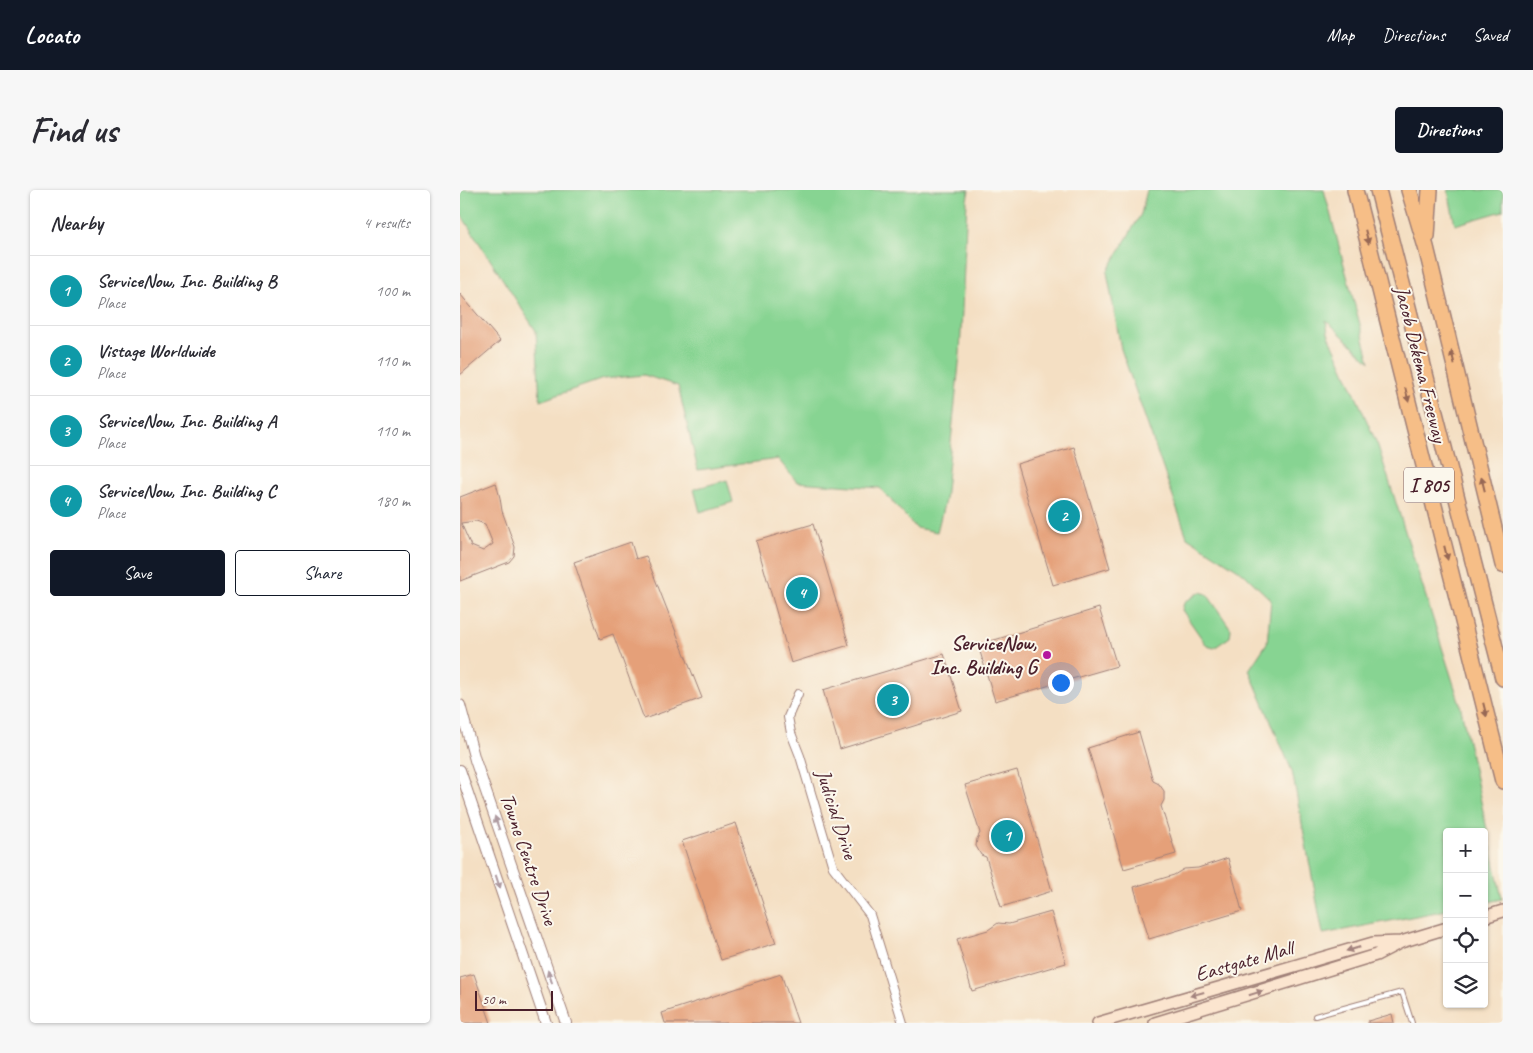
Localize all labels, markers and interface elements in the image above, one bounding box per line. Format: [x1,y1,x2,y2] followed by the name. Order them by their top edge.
[25,20,79,50] text: Locato
[1327,24,1354,46] text: Map
[1382,24,1445,46] text: Directions
[1473,24,1508,46] text: Saved
[1395,107,1503,153] button: Directions
[30,108,117,153] text: Find us
[50,210,103,236] text: Nearby
[363,213,410,233] text: 4 results
[1363,230,1371,245] one-way arrow
[97,269,277,293] text: ServiceNow, Inc. Building B
[62,281,70,301] text: 1
[376,281,410,301] text: 100 m
[1389,282,1453,447] street label: Jacob Dekema Freeway
[97,293,125,313] text: Place
[97,339,215,363] text: Vistage Worldwide
[62,351,70,371] text: 2
[376,351,410,371] text: 110 m
[1449,351,1457,366] one-way arrow
[97,363,125,383] text: Place
[1403,387,1411,402] one-way arrow
[97,409,276,433] text: ServiceNow, Inc. Building A
[62,421,70,441] text: 3
[376,421,410,441] text: 110 m
[97,433,125,453] text: Place
[1404,468,1454,502] road number: I 805
[1479,477,1487,492] one-way arrow
[97,479,276,503] text: ServiceNow, Inc. Building C
[62,491,70,511] text: 4
[376,491,410,511] text: 180 m
[1048,497,1080,535] pin: 2
[97,503,125,523] text: Place
[1442,545,1450,560] one-way arrow
[50,550,225,596] button: Save
[235,550,410,596] button: Share
[786,574,818,612] pin: 4
[930,630,1040,680] place label: ServiceNow, Inc. Building G
[1041,649,1053,661] marker: ServiceNow, Inc. Building G
[1048,670,1074,696] your location
[877,681,909,719] pin: 3
[1482,703,1490,718] one-way arrow
[810,765,864,863] street label: Judicial Drive
[494,790,564,929] street label: Towne Centre Drive
[493,816,500,831] one-way arrow
[991,817,1023,855] pin: 1
[1443,828,1488,1008] map controls
[1443,828,1488,873] button: +
[1443,873,1488,918] button: −
[495,875,502,890] one-way arrow
[1443,918,1488,963] button: locate
[1192,934,1299,987] street label: Eastgate Mall
[1346,945,1361,953] one-way arrow
[1443,963,1488,1008] button: layers
[546,969,554,984] one-way arrow
[475,988,552,1011] scale bar
[1248,988,1263,996] one-way arrow
[482,991,506,1008] text: 50 m
[1190,991,1205,999] one-way arrow

